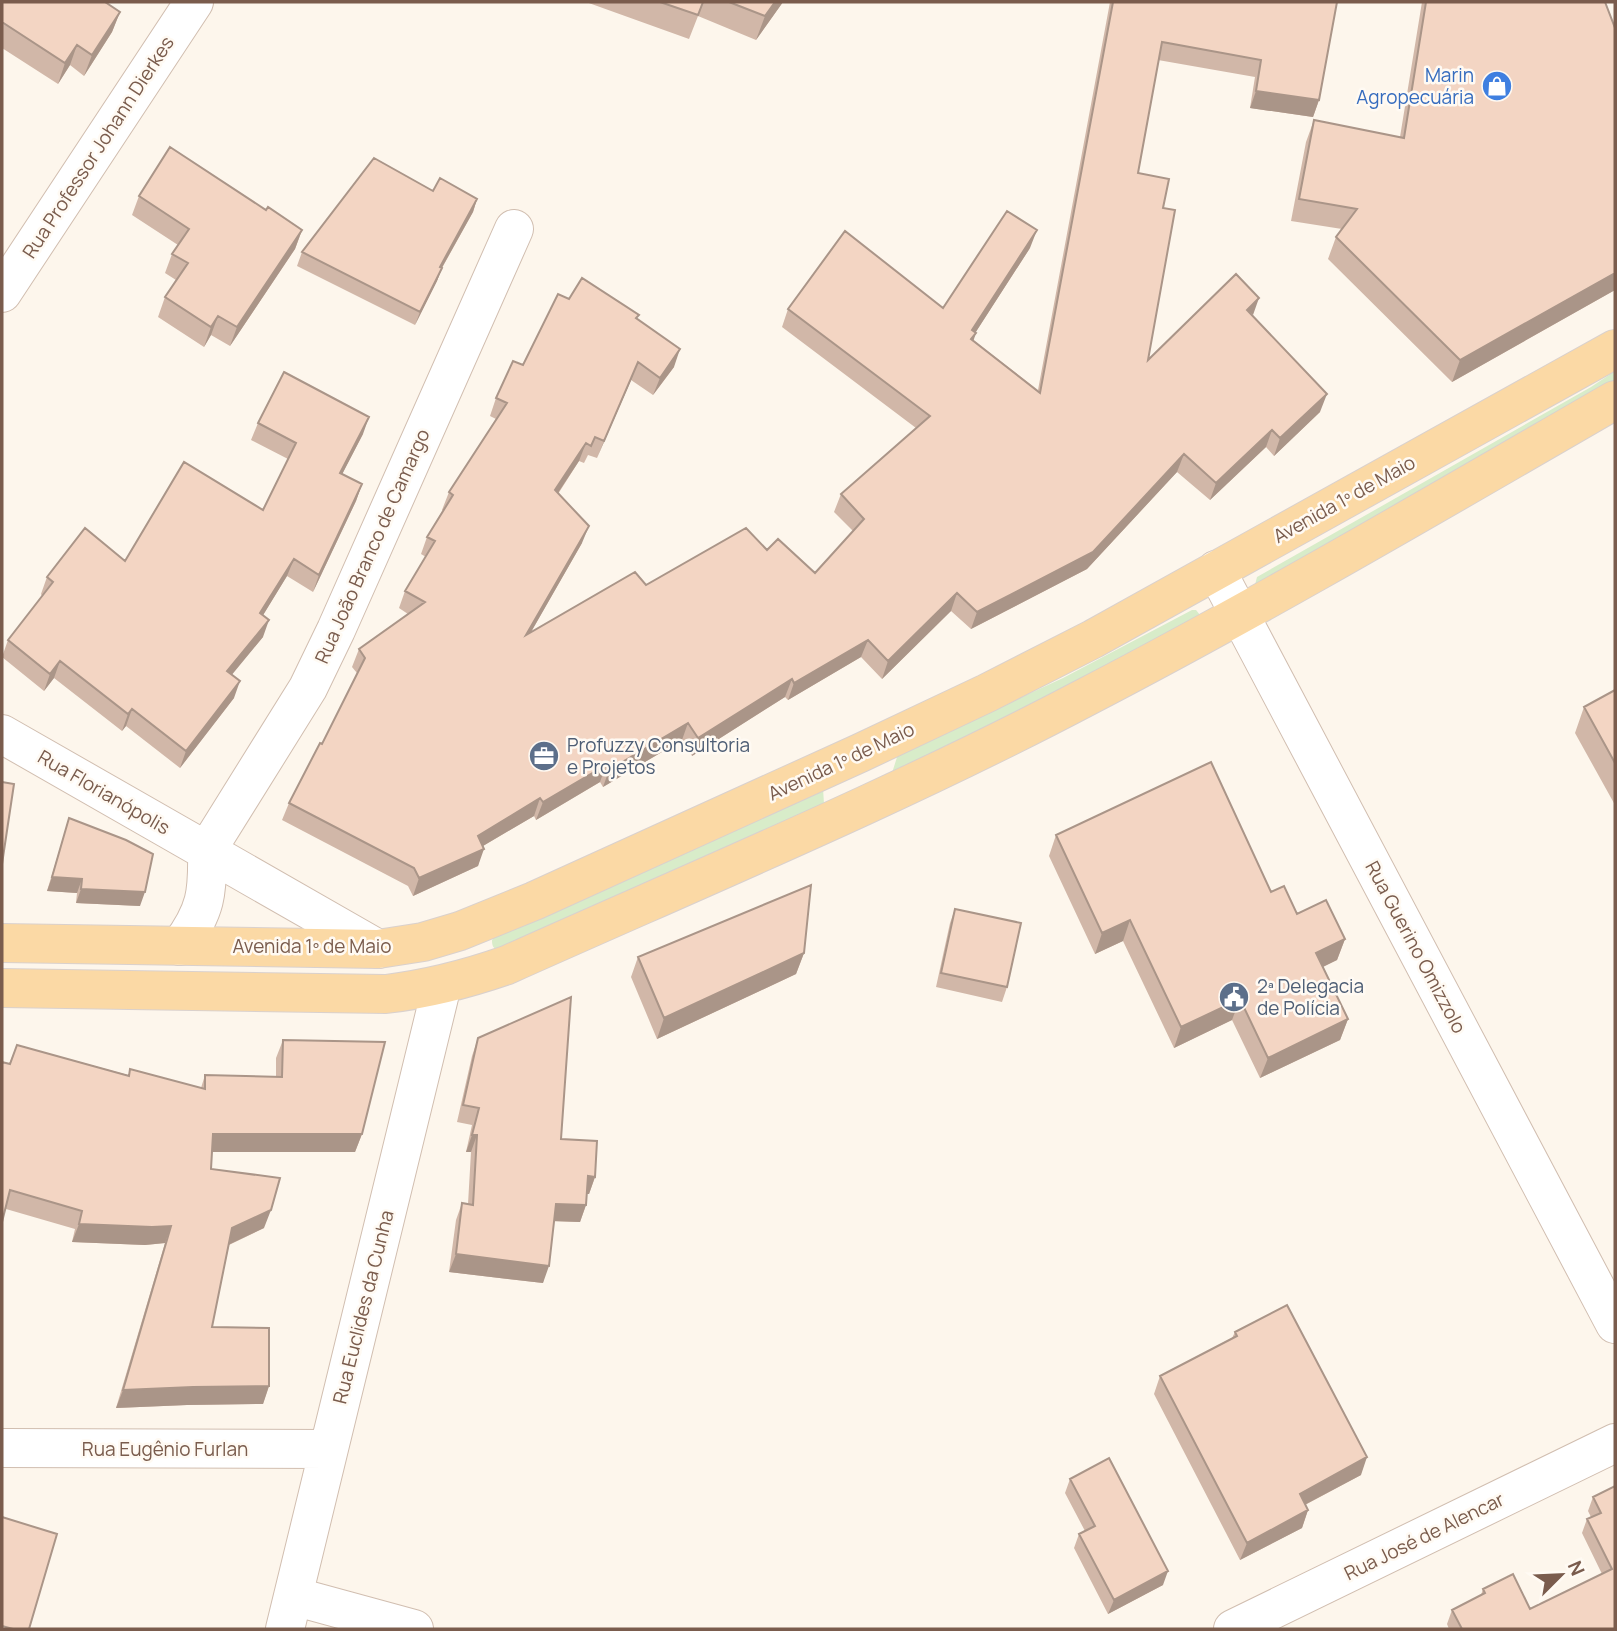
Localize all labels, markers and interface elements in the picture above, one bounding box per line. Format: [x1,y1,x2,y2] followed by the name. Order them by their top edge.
[16,31,180,263] street label: Rua Professor Johann Dierkes
[1356,62,1474,110] place label: Marin Agropecuária
[1480,69,1514,103] shop icon: Marin Agropecuária
[308,425,436,667] street label: Rua João Branco de Camargo
[1268,449,1420,549] street label: Avenida 1º de Maio
[764,716,918,806] street label: Avenida 1º de Maio
[567,732,750,780] place label: Profuzzy Consultoria e Projetos
[527,739,561,773] office icon: Profuzzy Consultoria e Projetos
[33,744,175,840] street label: Rua Florianópolis
[1360,856,1472,1038] street label: Rua Guerino Omizzolo
[233,933,391,959] street label: Avenida 1º de Maio
[1257,973,1364,1021] place label: 2ª Delegacia de Polícia
[1217,980,1251,1014] public building icon: 2ª Delegacia de Polícia
[326,1208,400,1406] street label: Rua Euclides da Cunha
[82,1436,248,1462] street label: Rua Eugênio Furlan
[1340,1486,1508,1586] street label: Rua José de Alencar
[1526,1540,1596,1610] north arrow
[1562,1557,1591,1580] text: N

